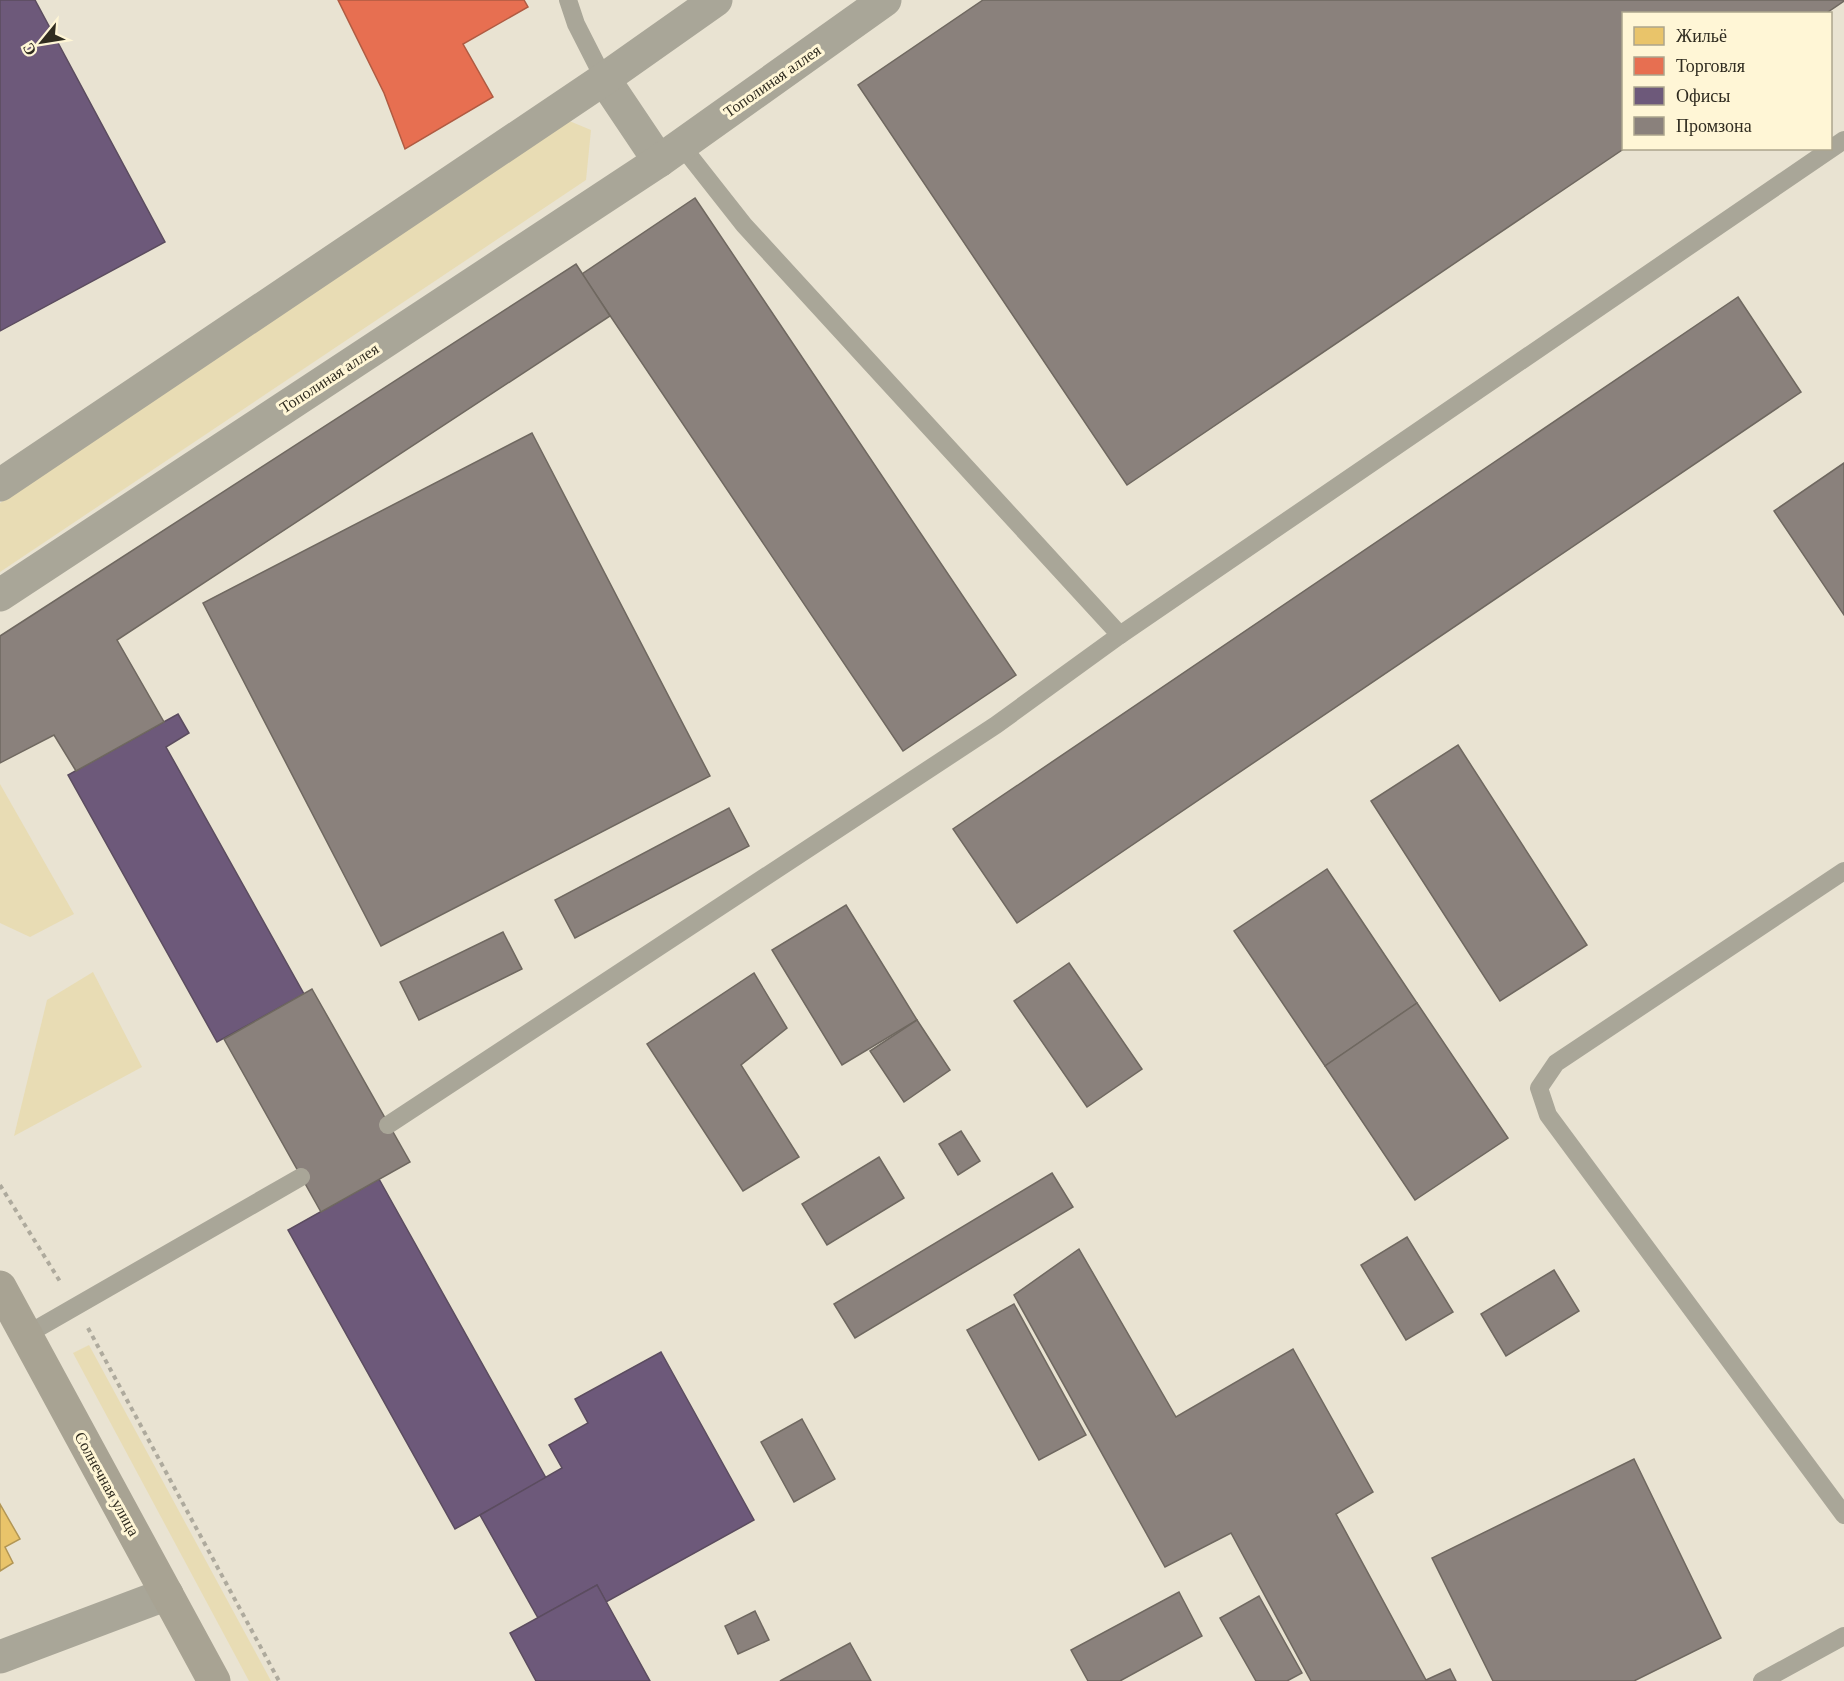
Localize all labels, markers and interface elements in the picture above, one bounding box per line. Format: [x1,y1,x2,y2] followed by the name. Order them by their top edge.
[12,12,72,72] north arrow
[1622,12,1832,150] legend
[1676,26,1727,46] text: Жильё
[19,40,40,59] text: С
[720,41,824,121] street label: Тополиная аллея
[1676,56,1745,76] text: Торговля
[1676,86,1730,106] text: Офисы
[1676,116,1752,136] text: Промзона
[276,339,382,416] street label: Тополиная аллея
[71,1429,143,1539] street label: Солнечная улица

